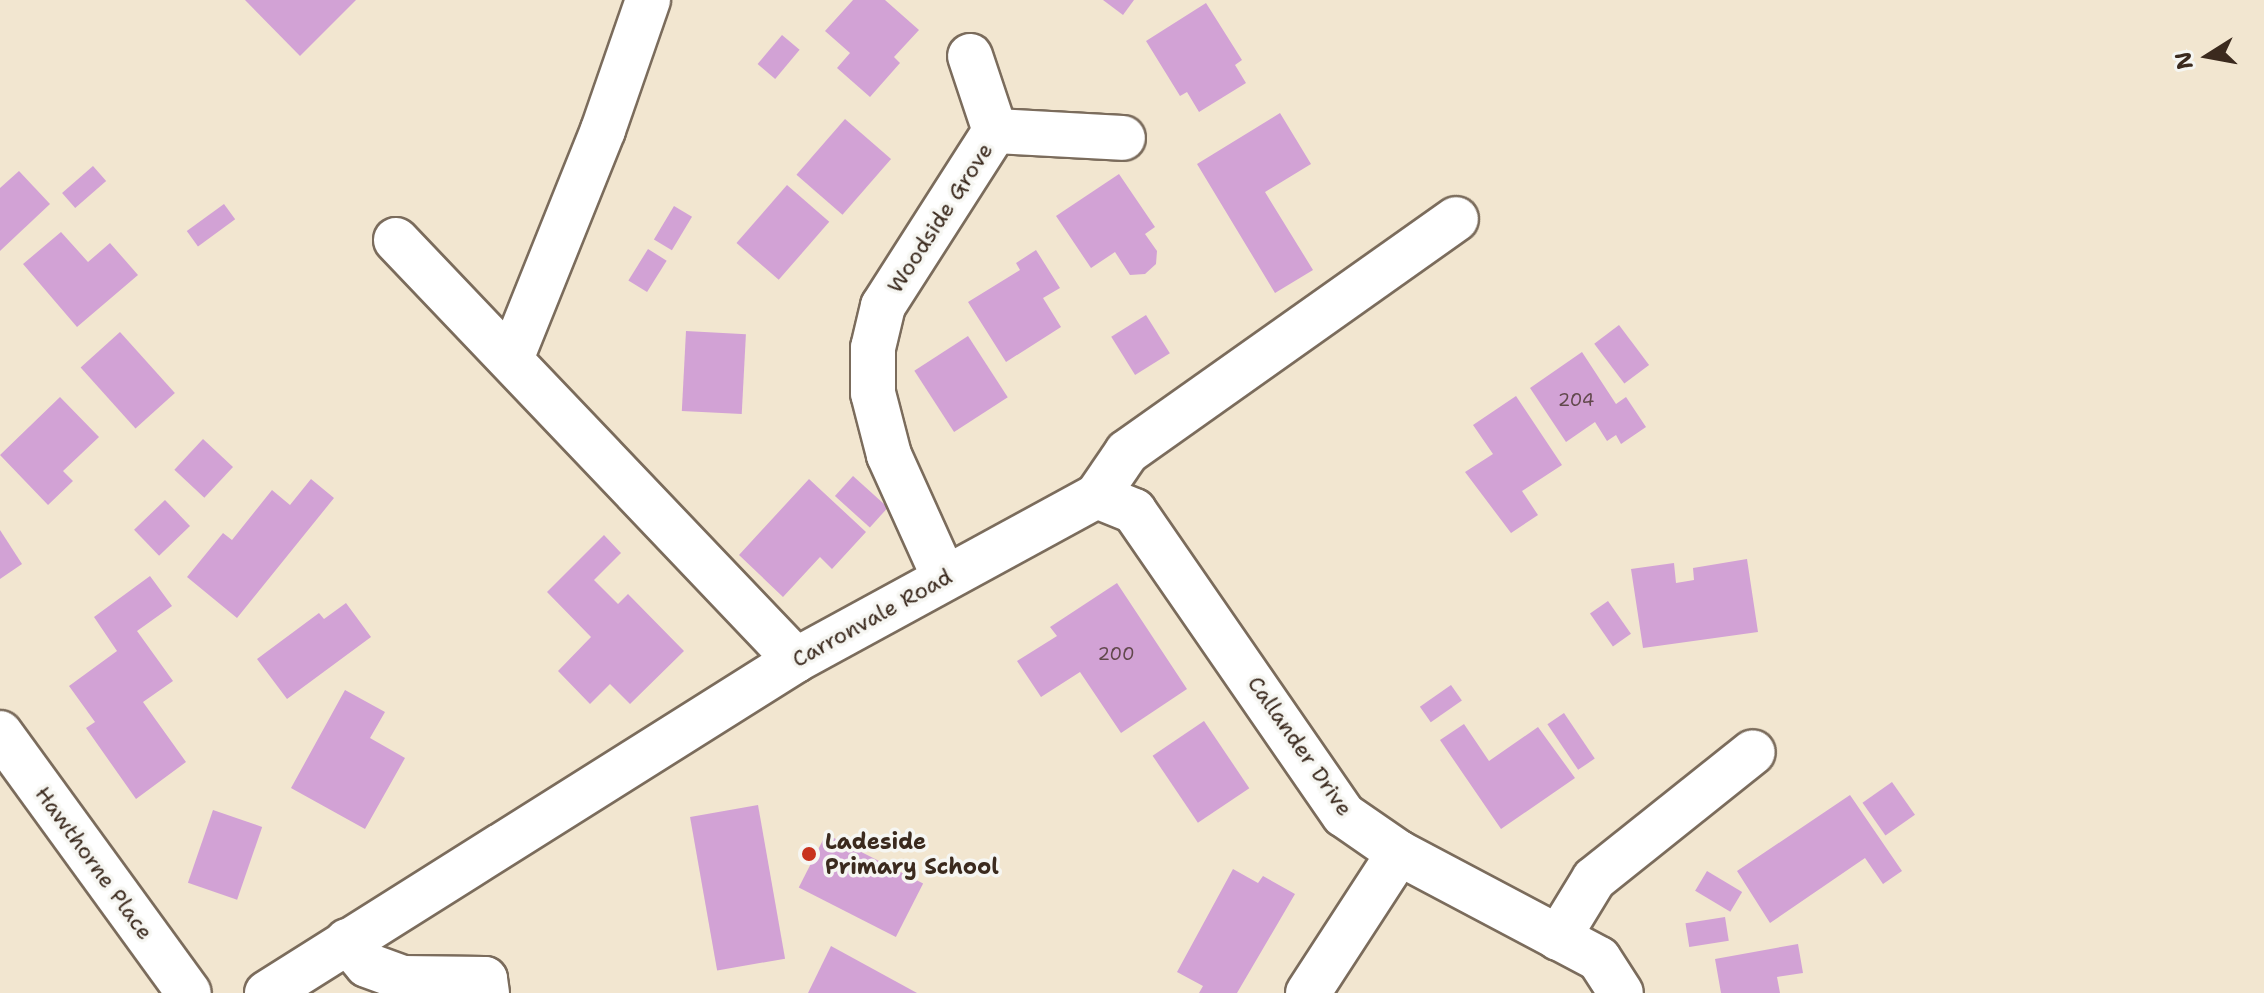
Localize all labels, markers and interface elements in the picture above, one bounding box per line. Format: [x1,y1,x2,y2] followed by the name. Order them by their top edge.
[2168,16,2248,96] north arrow
[2168,49,2200,72] text: N
[882,138,998,298] street label: Woodside Grove
[1558,389,1594,411] house number: 204
[787,563,957,673] street label: Carronvale Road
[1097,643,1135,665] house number: 200
[1242,671,1358,821] street label: Callander Drive
[30,781,158,945] street label: Hawthorne Place
[825,828,999,880] place label: Ladeside Primary School
[800,845,818,863] marker: Ladeside Primary School

